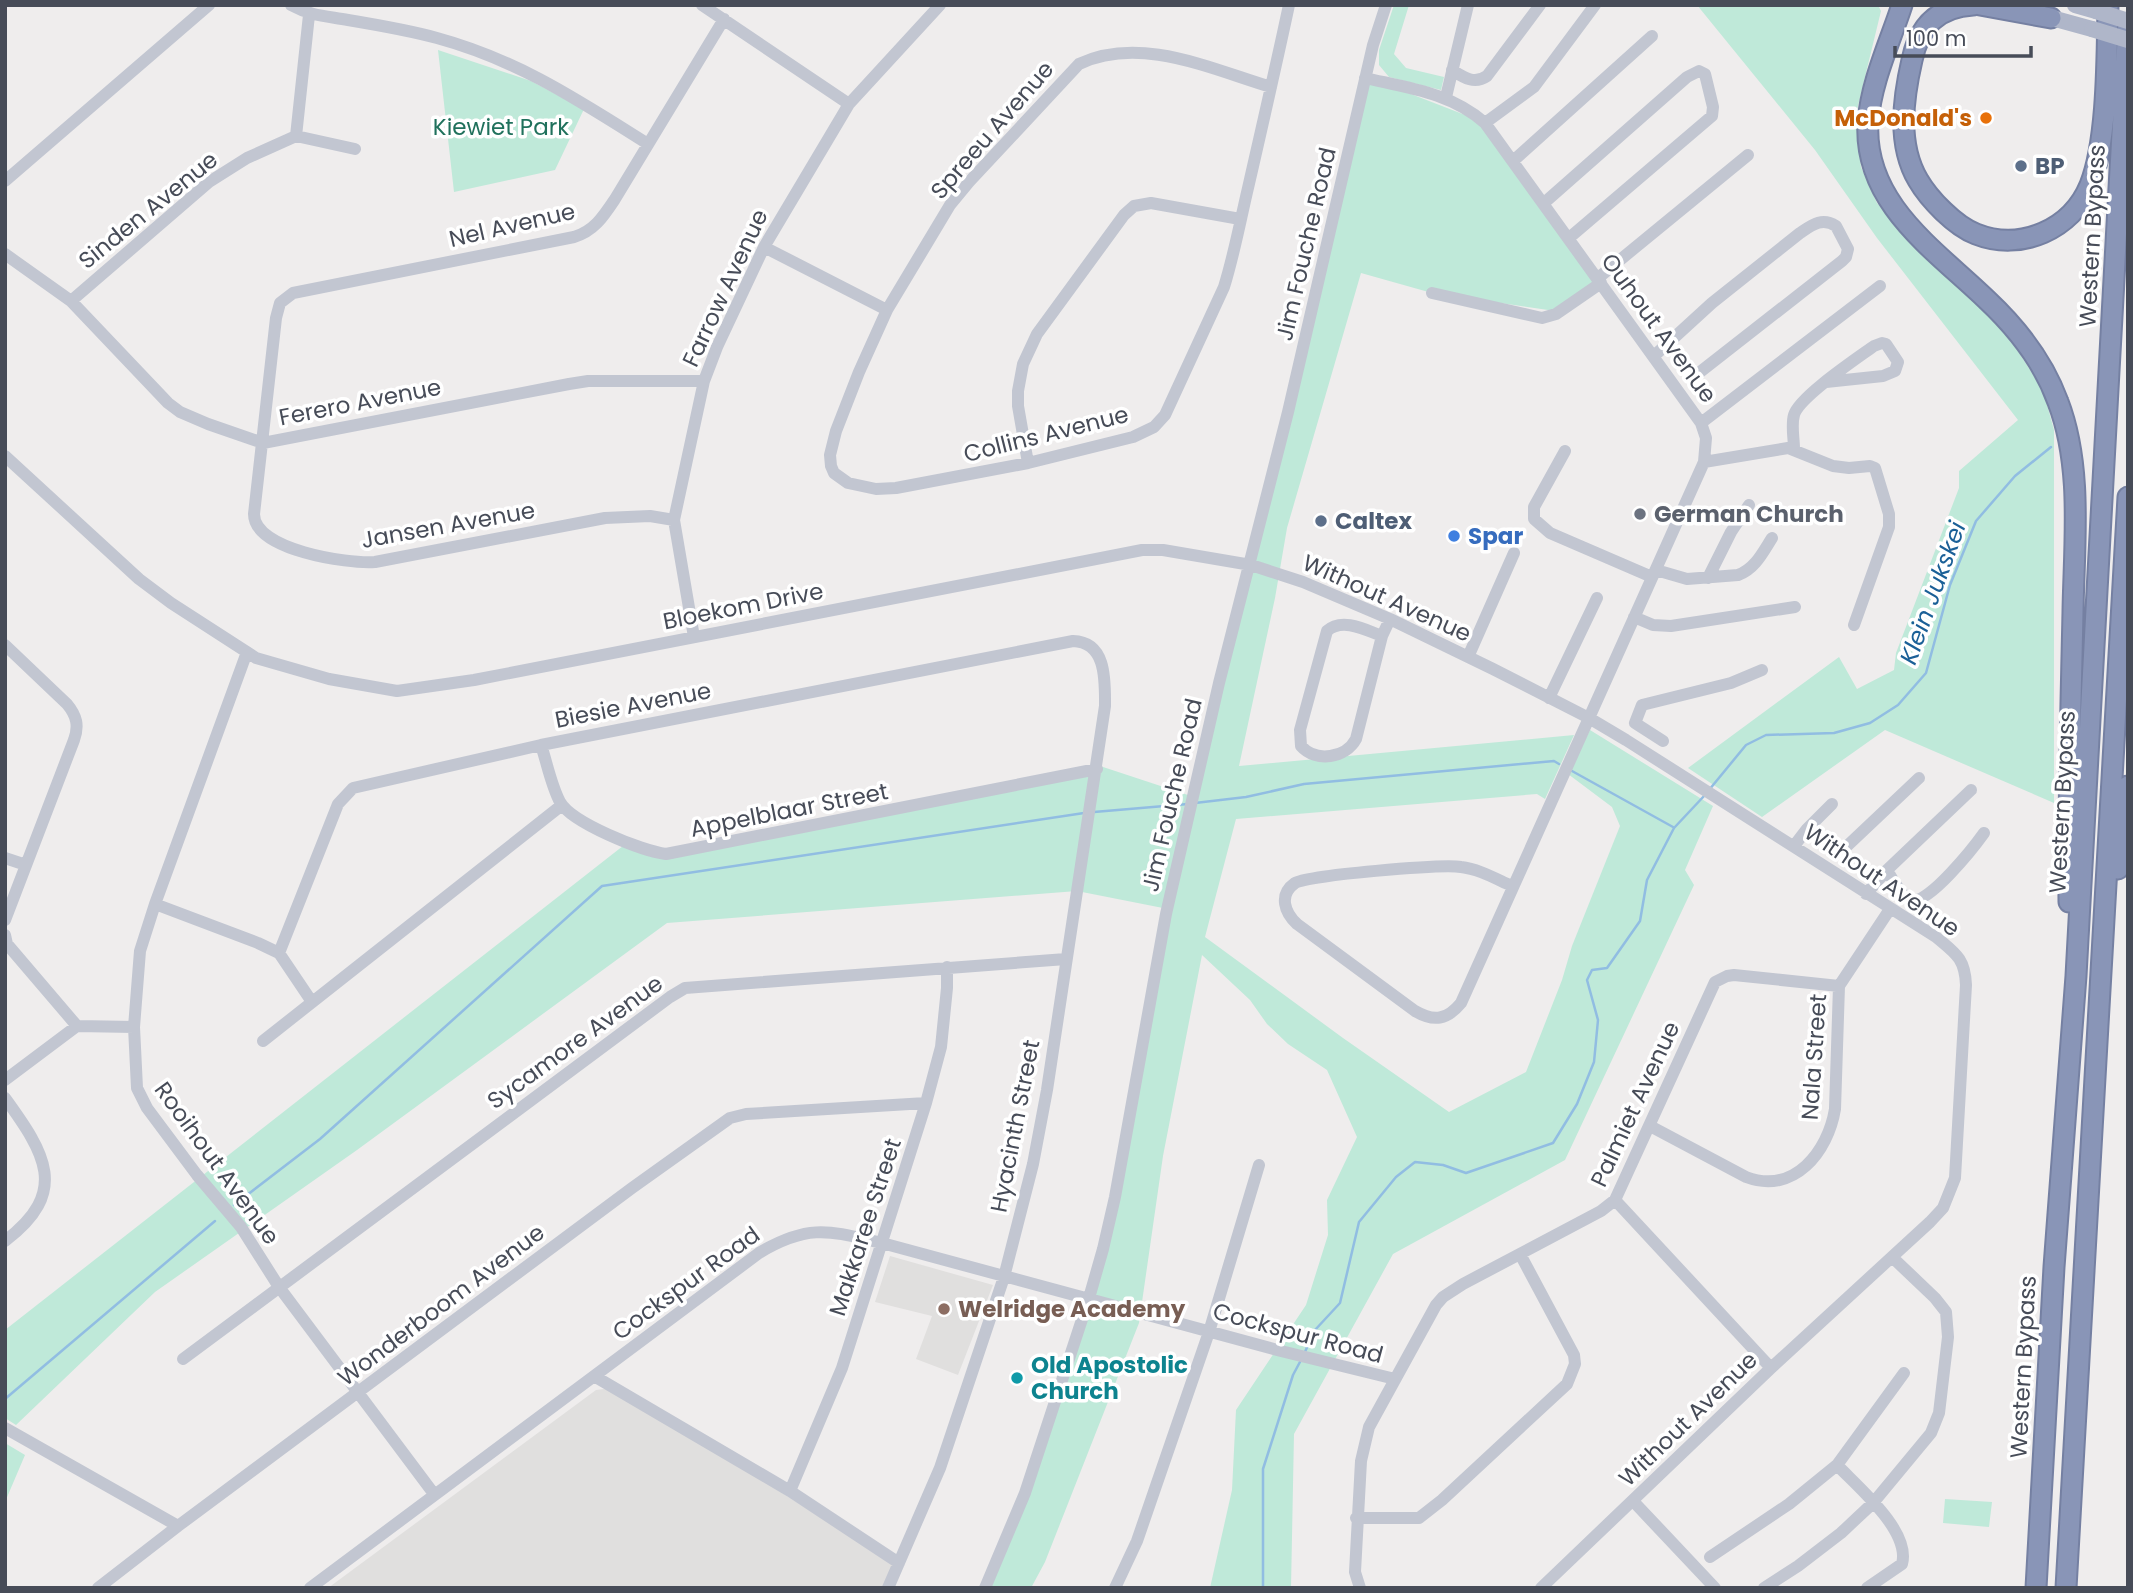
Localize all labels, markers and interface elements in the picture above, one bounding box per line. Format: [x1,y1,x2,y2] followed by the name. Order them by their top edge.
[1895,14,2032,58] scale bar
[1906,24,1966,53] text: 100 m
[923,54,1061,206] street label: Spreeu Avenue
[1834,102,1972,134] place label: McDonald's
[1978,110,1994,126] marker: McDonald's
[433,111,569,143] park label: Kiewiet Park
[72,144,224,276] street label: Sinden Avenue
[1268,144,1344,344] street label: Jim Fouche Road
[2071,144,2113,328] street label: Western Bypass
[2035,150,2065,182] place label: BP
[2013,158,2029,174] marker: BP
[446,195,578,255] street label: Nel Avenue
[674,204,776,372] street label: Farrow Avenue
[1594,247,1724,409] street label: Ouhout Avenue
[276,371,444,433] street label: Ferero Avenue
[960,398,1132,470] street label: Collins Avenue
[359,494,537,556] street label: Jansen Avenue
[1654,498,1844,530] place label: German Church
[1335,505,1412,537] place label: Caltex
[1632,506,1648,522] marker: German Church
[1313,513,1329,529] marker: Caltex
[1891,516,1974,669] water label: Klein Jukskei
[1468,520,1523,552] place label: Spar
[1446,528,1462,544] marker: Spar
[1298,546,1476,650] street label: Without Avenue
[660,575,826,637] street label: Bloekom Drive
[552,674,714,736] street label: Biesie Avenue
[1134,695,1210,895] street label: Jim Fouche Road
[2041,710,2083,894] street label: Western Bypass
[687,775,891,845] street label: Appelblaar Street
[1798,816,1966,944] street label: Without Avenue
[481,967,669,1117] street label: Sycamore Avenue
[1794,993,1834,1121] street label: Nala Street
[1583,1016,1687,1192] street label: Palmiet Avenue
[983,1037,1047,1215] street label: Hyacinth Street
[147,1075,287,1251] street label: Rooihout Avenue
[821,1134,909,1320] street label: Makkaree Street
[331,1217,551,1393] street label: Wonderboom Avenue
[606,1219,766,1347] street label: Cockspur Road
[2002,1275,2044,1459] street label: Western Bypass
[958,1293,1186,1325] place label: Welridge Academy
[1209,1295,1387,1371] street label: Cockspur Road
[936,1301,952,1317] marker: Welridge Academy
[1612,1344,1764,1494] street label: Without Avenue
[1031,1349,1188,1407] place label: Old Apostolic Church
[1009,1370,1025,1386] marker: Old Apostolic Church

